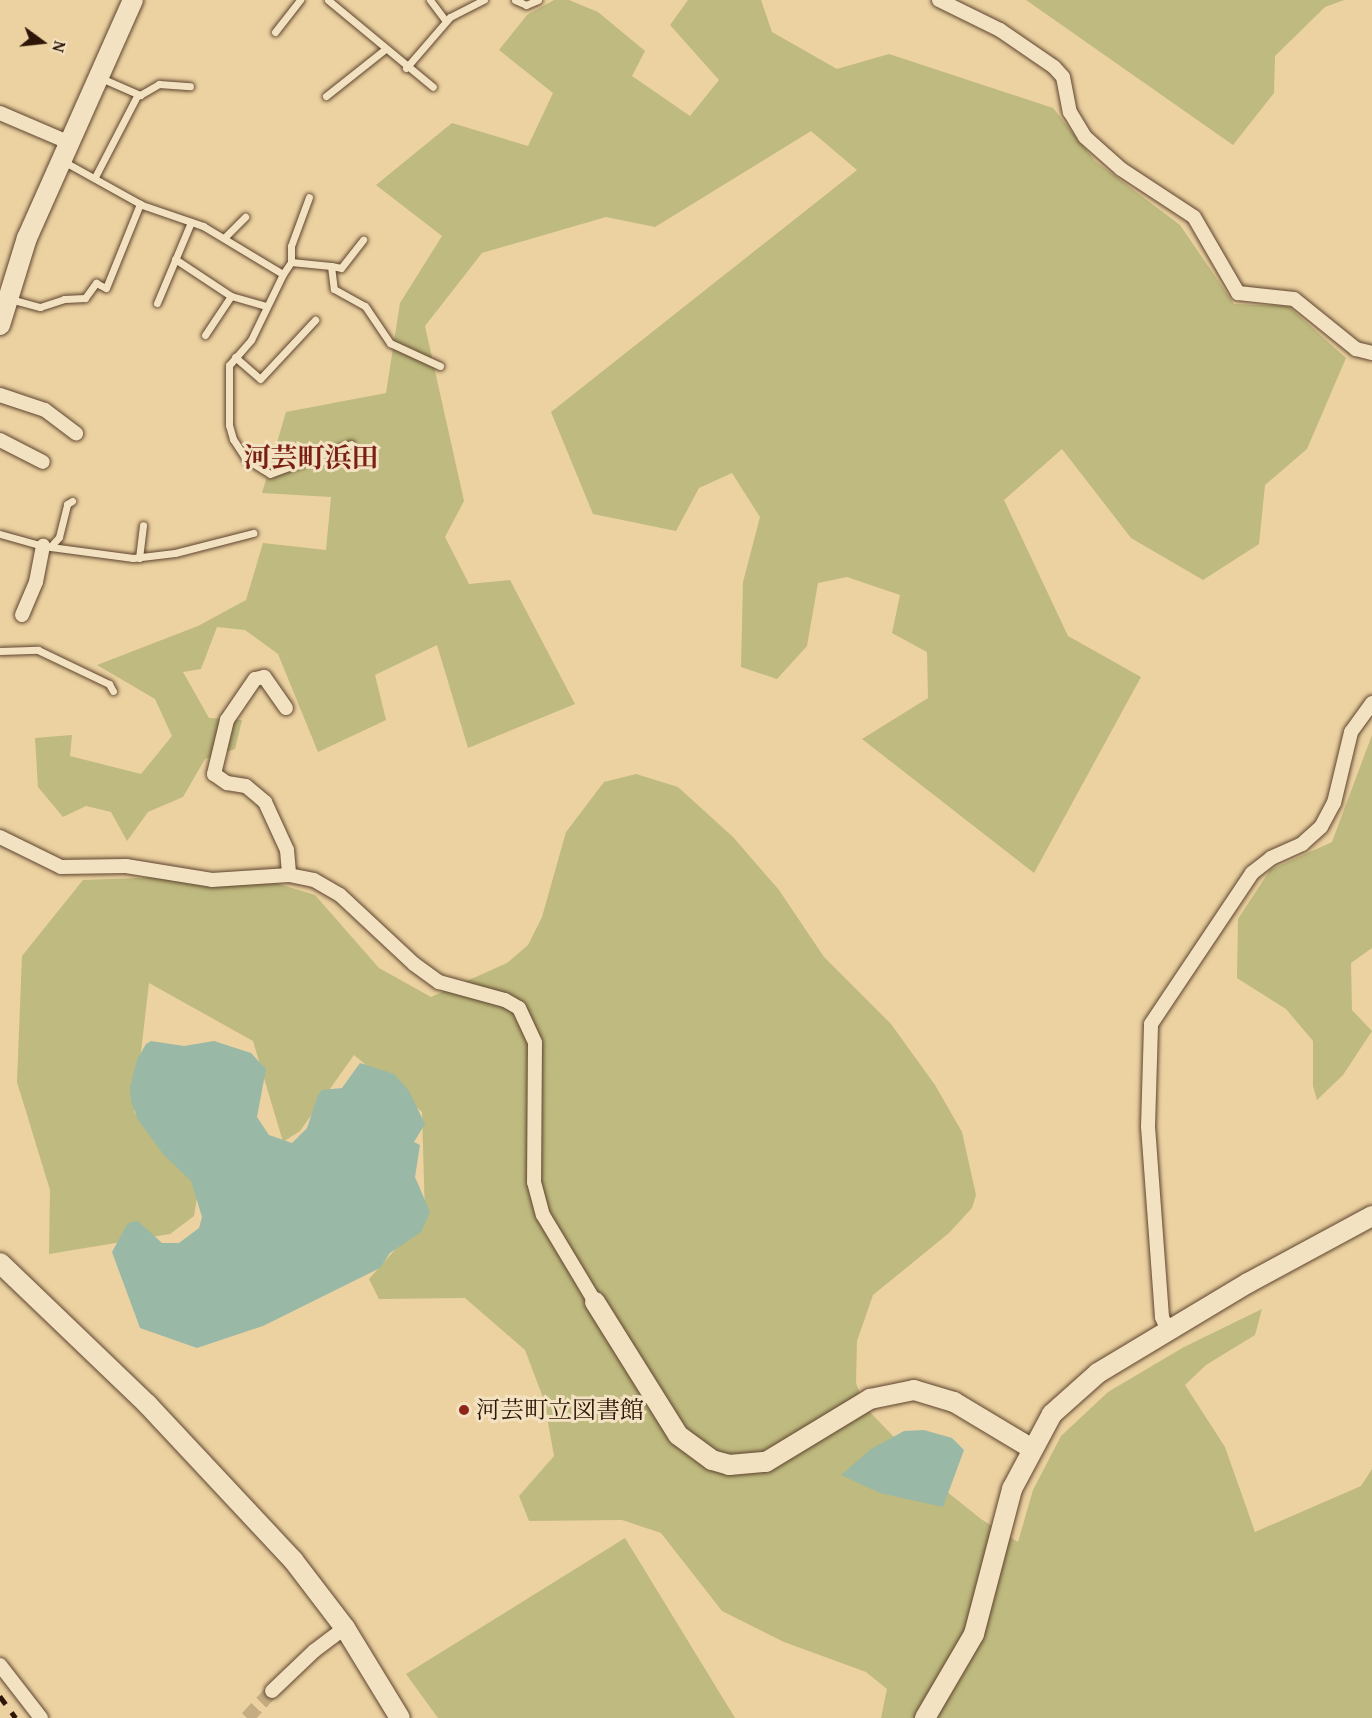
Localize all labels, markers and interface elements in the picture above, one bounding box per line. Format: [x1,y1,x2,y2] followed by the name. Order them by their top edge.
[12,12,72,72] north arrow
[46,38,72,55] text: N
[244,442,378,474] district label: 河芸町浜田
[476,1396,644,1424] place label: 河芸町立図書館
[457,1403,471,1417] marker: 河芸町立図書館

